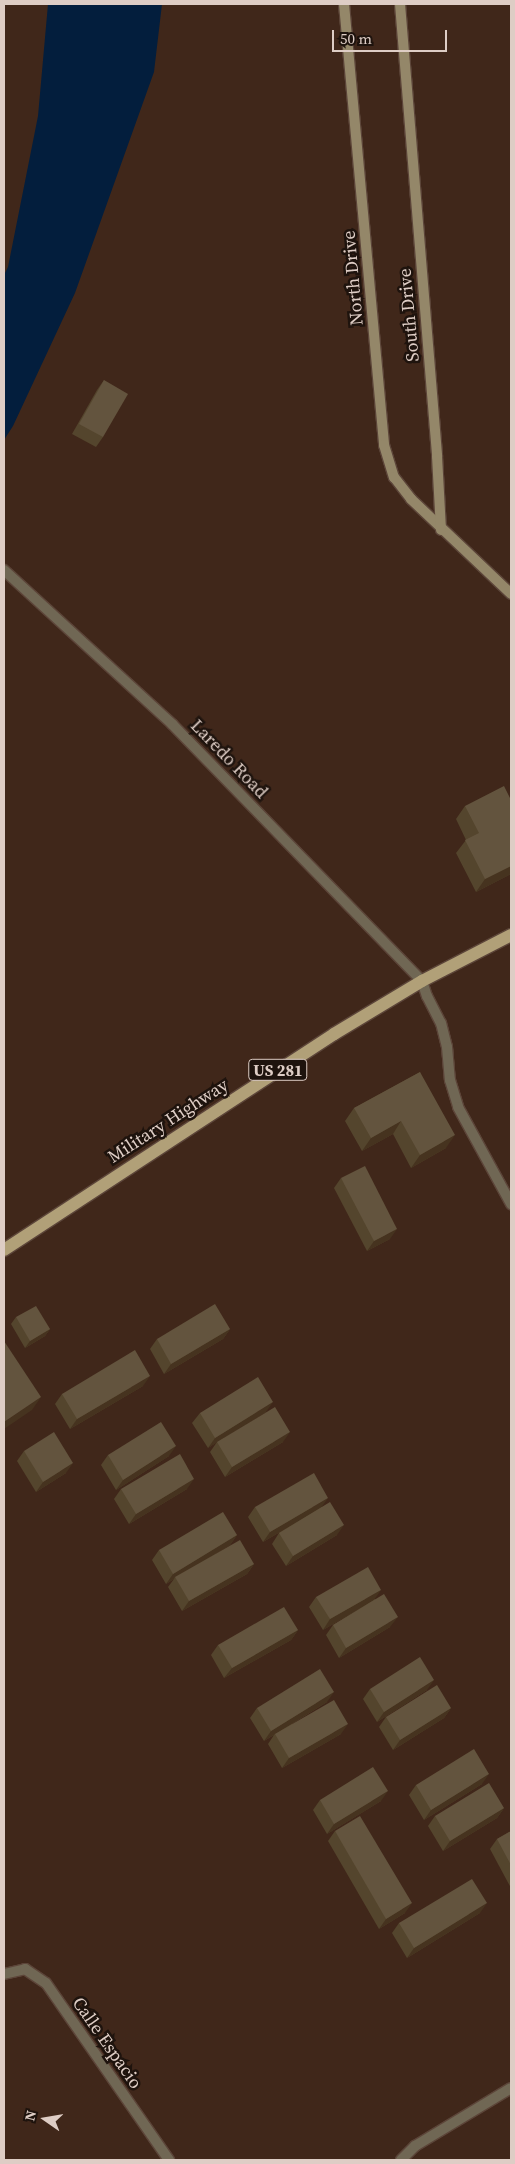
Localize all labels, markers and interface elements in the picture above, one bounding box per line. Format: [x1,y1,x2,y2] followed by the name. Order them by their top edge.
[335,20,450,52] scale bar
[340,28,372,49] text: 50 m
[338,230,368,326] street label: North Drive
[394,267,424,363] street label: South Drive
[186,715,272,803] street label: Laredo Road
[248,1056,308,1084] road number: US 281
[104,1074,232,1168] street label: Military Highway
[68,1993,146,2093] street label: Calle Espacio
[20,2094,70,2144] north arrow
[19,2108,41,2123] text: N

